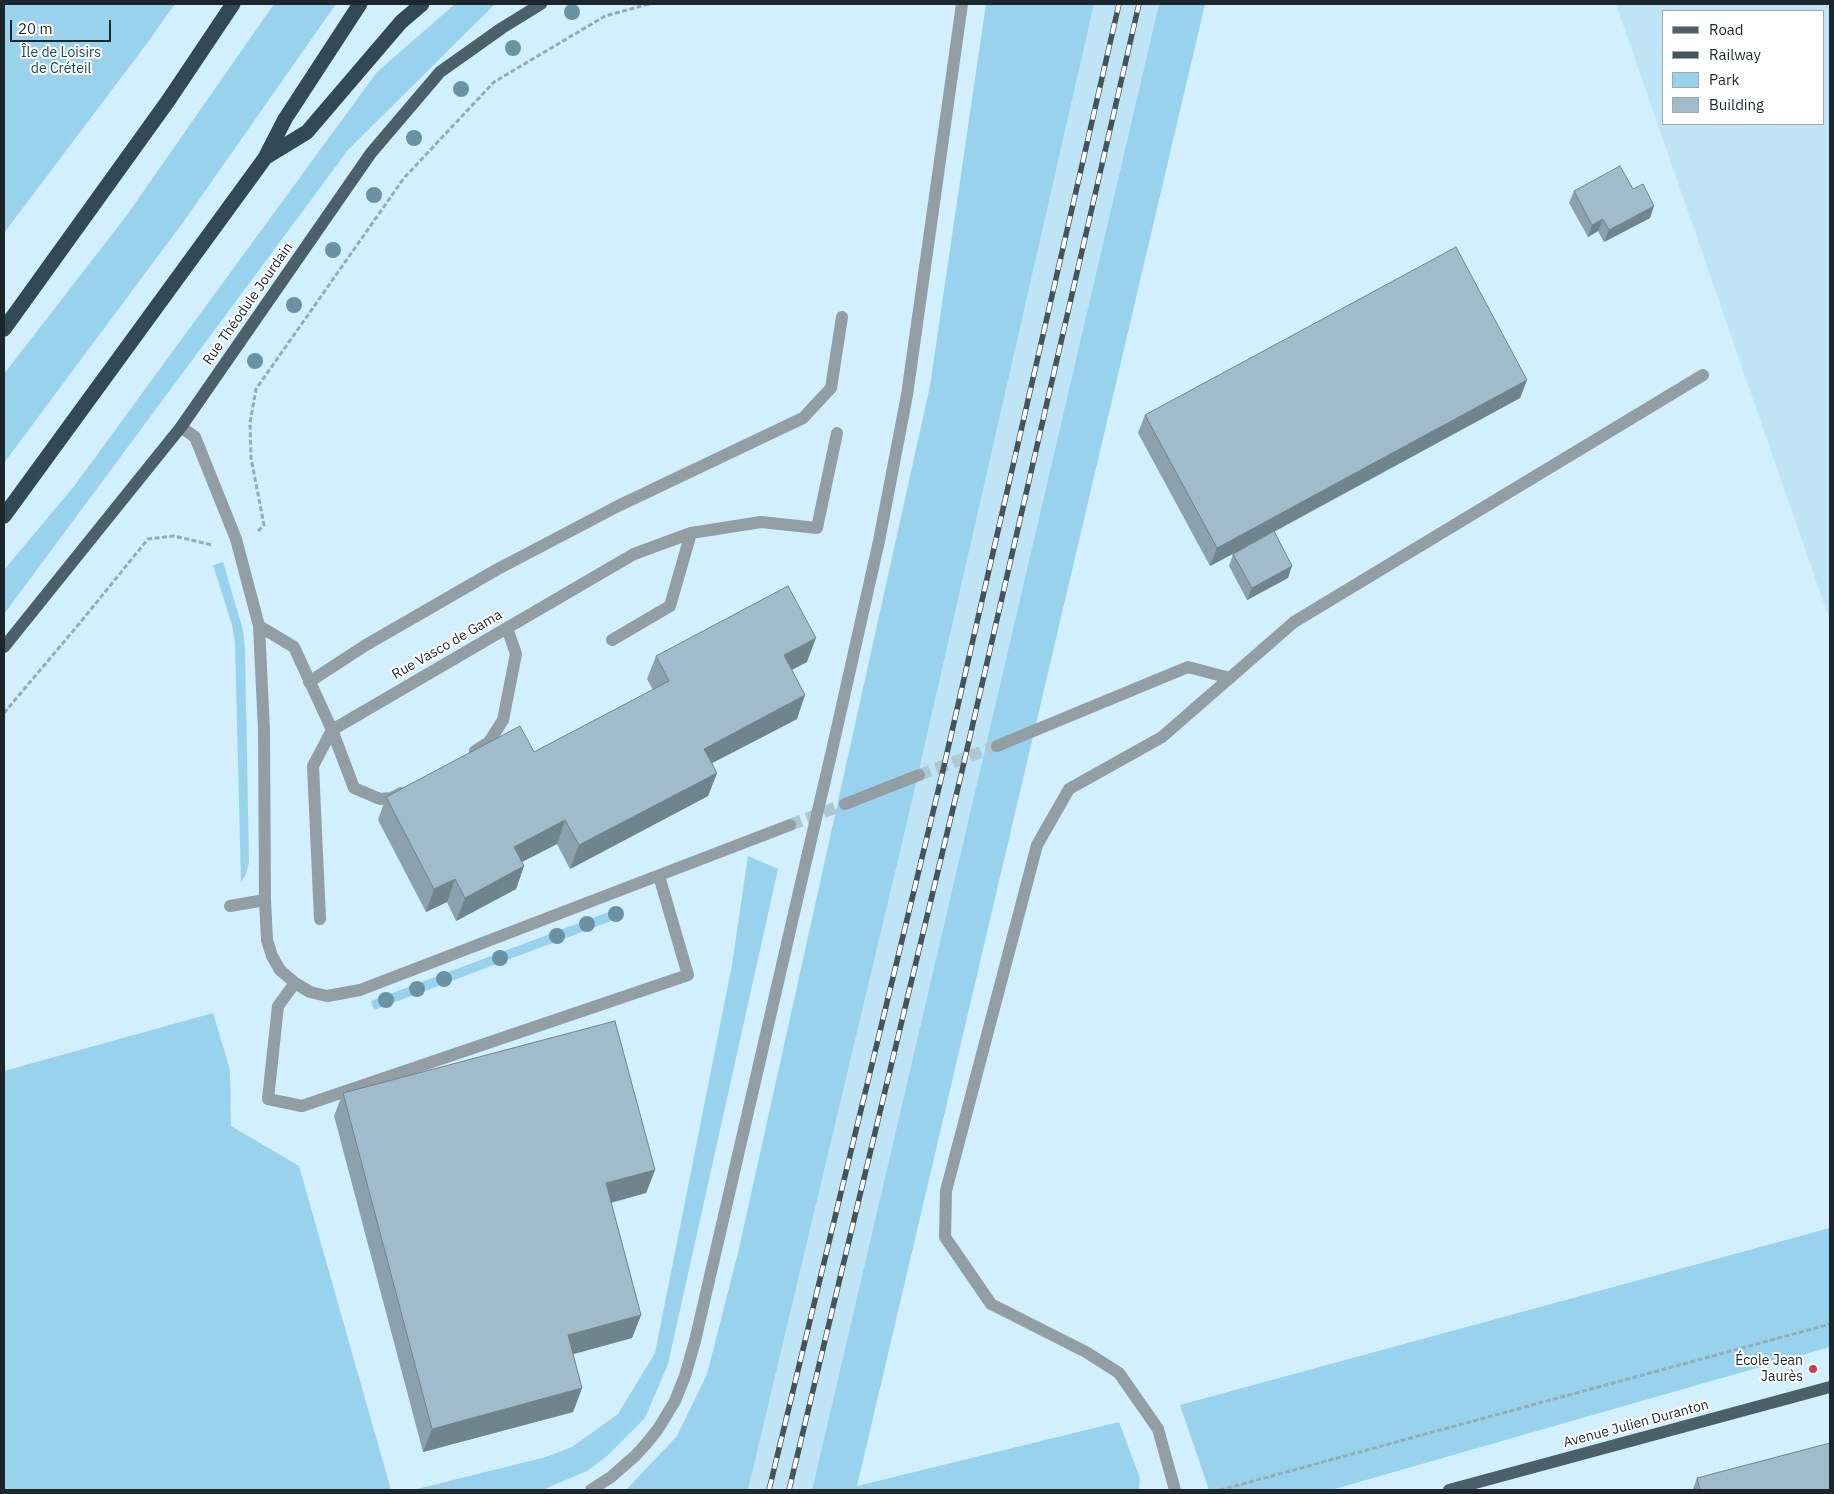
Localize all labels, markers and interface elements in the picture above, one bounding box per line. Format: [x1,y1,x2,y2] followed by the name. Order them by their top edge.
[12,10,114,42] scale bar
[1662,10,1824,125] legend
[18,19,53,38] text: 20 m
[1709,20,1744,39] text: Road
[21,45,101,78] park label: Île de Loisirs de Créteil
[1709,45,1761,64] text: Railway
[1709,70,1739,89] text: Park
[1709,95,1764,114] text: Building
[199,240,297,368] street label: Rue Théodule Jourdain
[389,607,505,683] street label: Rue Vasco de Gama
[1735,1353,1803,1385] place label: École Jean Jaurès
[1807,1363,1819,1375] marker: École Jean Jaurès
[1561,1396,1711,1452] street label: Avenue Julien Duranton

